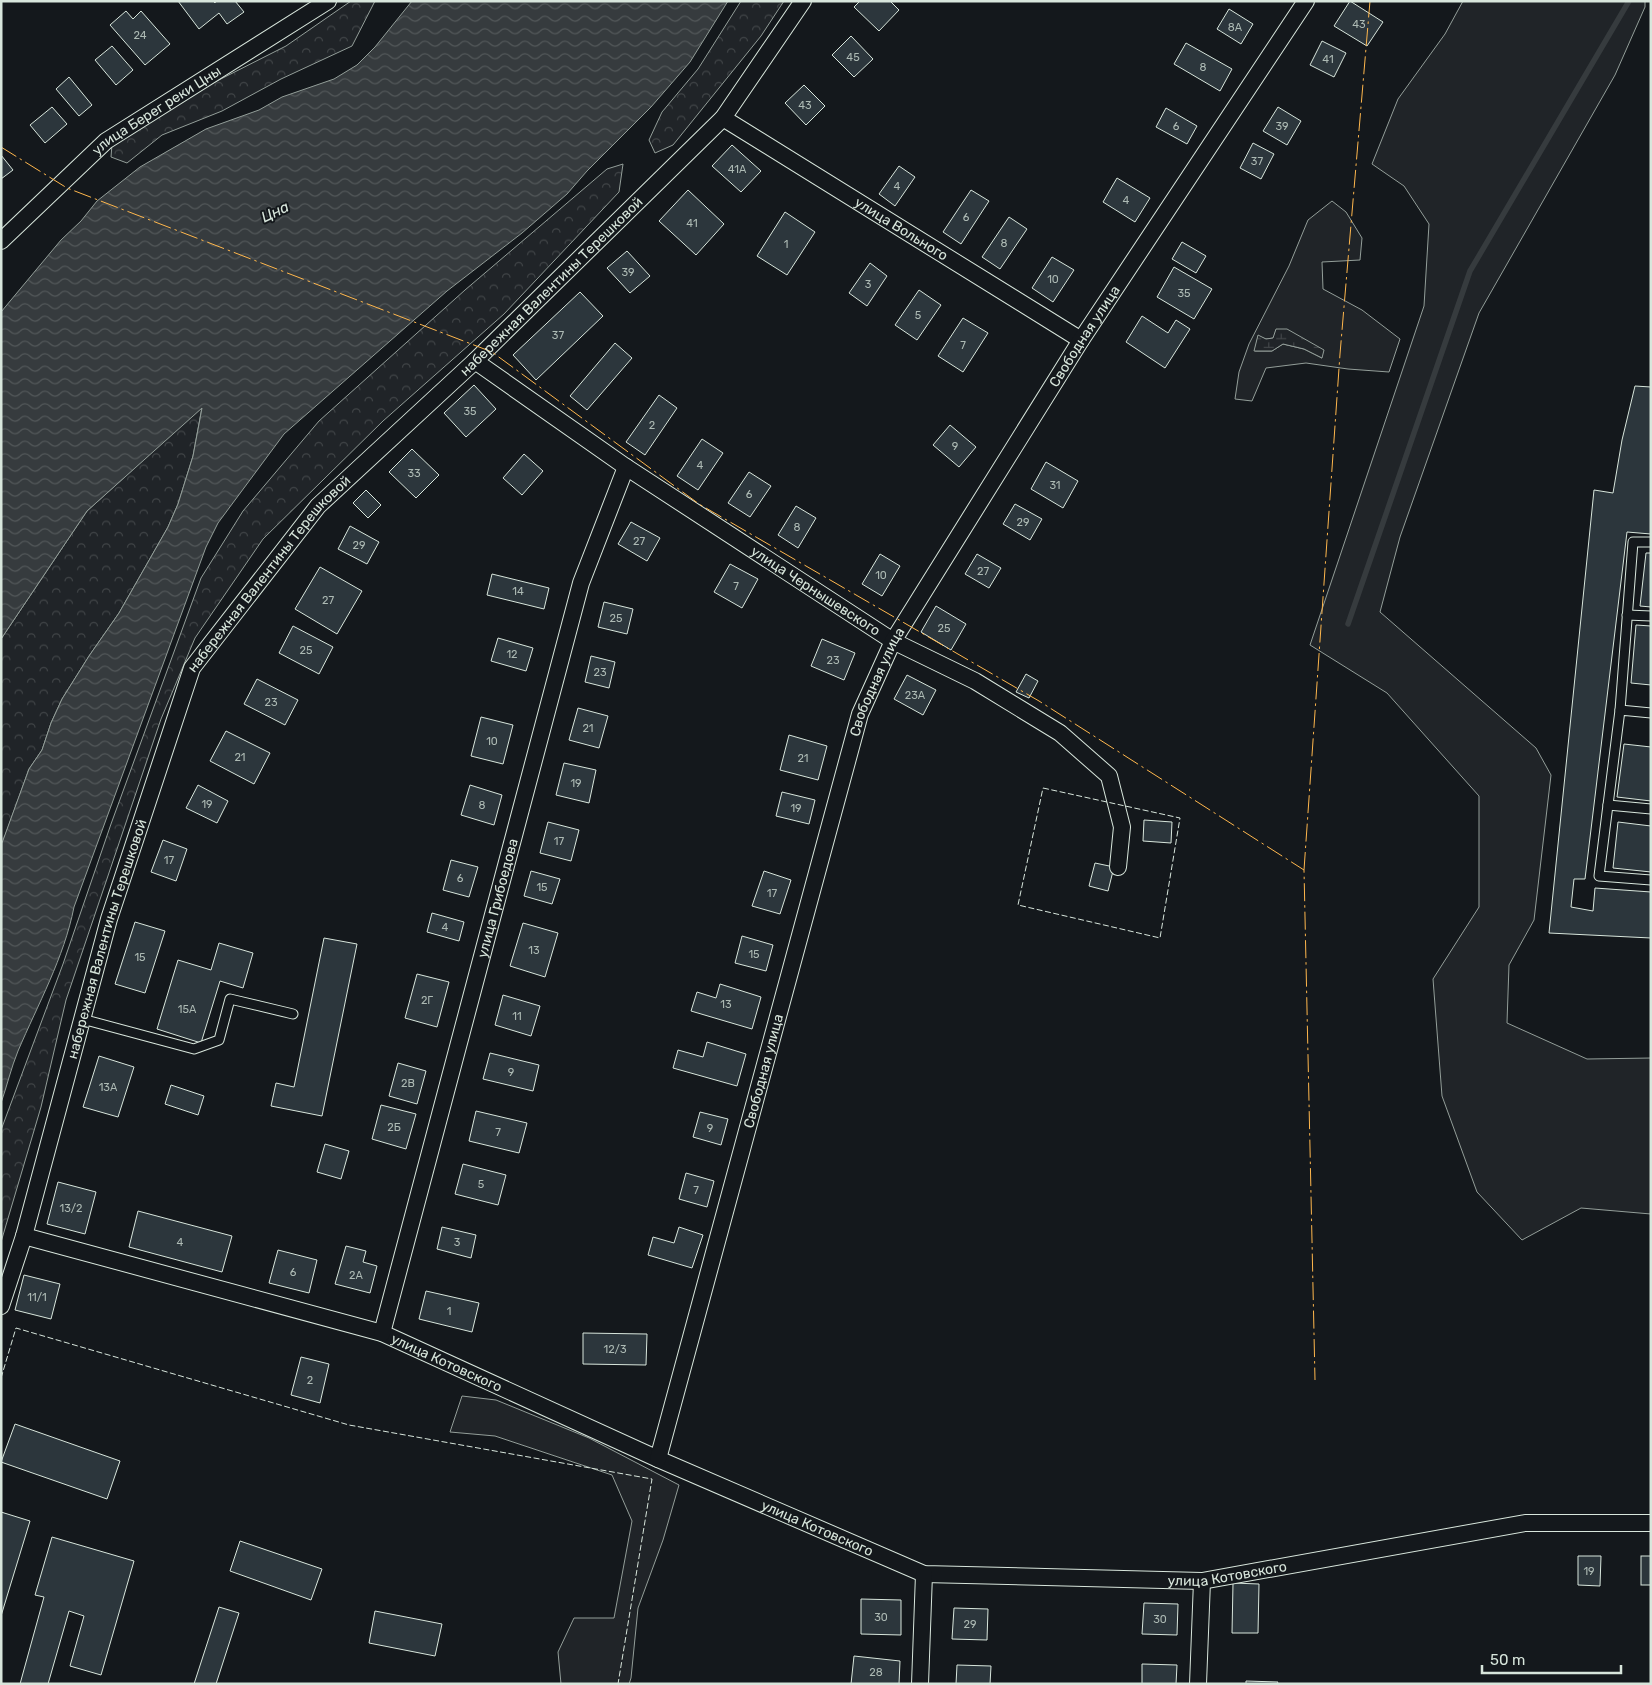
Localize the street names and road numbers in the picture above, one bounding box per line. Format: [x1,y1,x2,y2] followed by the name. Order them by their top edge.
[89,63,224,159] street label: улица Берег реки Цны
[457,193,647,380] street label: набережная Валентины Терешковой
[851,194,951,264] street label: улица Вольного
[1046,282,1124,390] street label: Свободная улица
[184,472,354,676] street label: набережная Валентины Терешковой
[748,543,883,639] street label: улица Чернышевского
[846,624,908,738] street label: Свободная улица
[64,817,150,1061] street label: набережная Валентины Терешковой
[474,837,522,960] street label: улица Грибоедова
[740,1012,787,1130] street label: Свободная улица
[388,1330,505,1396] street label: улица Котовского
[759,1497,876,1560] street label: улица Котовского
[1167,1558,1288,1590] street label: улица Котовского

